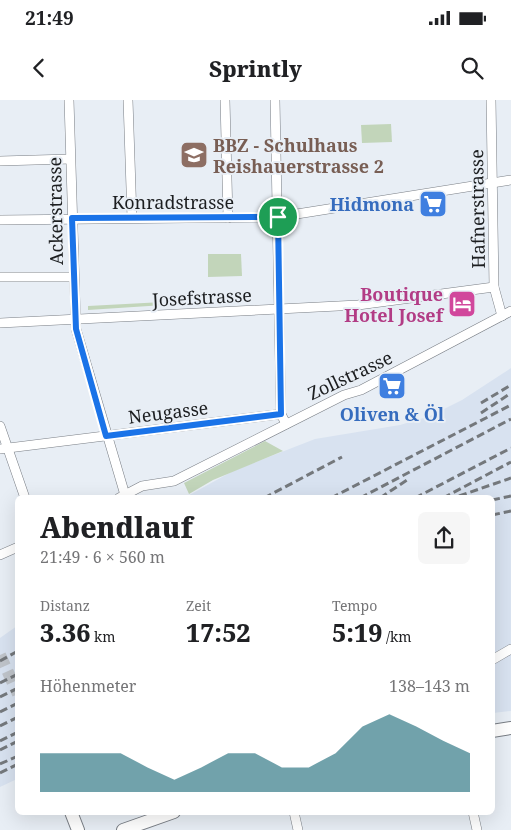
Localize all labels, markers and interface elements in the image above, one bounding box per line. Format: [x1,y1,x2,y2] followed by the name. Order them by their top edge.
[25,5,74,31] text: 21:49
[209,53,302,83] text: Sprintly
[25,54,53,82] icon: back
[458,54,486,82] icon: search
[213,133,384,178] place label: BBZ - Schulhaus Reishauerstrasse 2
[179,140,209,170] school or university icon: BBZ - Schulhaus Reishauerstrasse 2
[464,149,490,269] street label: Hafnerstrasse
[42,157,68,265] street label: Ackerstrasse
[418,189,448,219] supermarket icon: Hidmona
[112,190,234,214] street label: Konradstrasse
[330,192,414,216] place label: Hidmona
[257,196,299,238] pin
[264,203,292,231] icon: arrive
[151,282,252,312] street label: Josefstrasse
[344,282,445,327] place label: Boutique Hotel Josef
[447,289,477,319] hotel icon: Boutique Hotel Josef
[304,345,396,405] street label: Zollstrasse
[377,371,407,401] supermarket icon: Oliven & Öl
[127,395,209,429] street label: Neugasse
[340,402,445,426] place label: Oliven & Öl
[40,508,192,546] text: Abendlauf
[418,512,470,564] button: share
[40,546,165,568] text: 21:49 · 6 × 560 m
[40,596,90,615] text: Distanz
[186,596,211,615] text: Zeit
[332,596,377,615] text: Tempo
[40,615,90,649] text: 3.36
[186,615,250,649] text: 17:52
[332,615,382,649] text: 5:19
[90,627,115,646] text: km
[382,627,411,646] text: /km
[40,675,136,697] text: Höhenmeter
[389,675,470,697] text: 138–143 m

